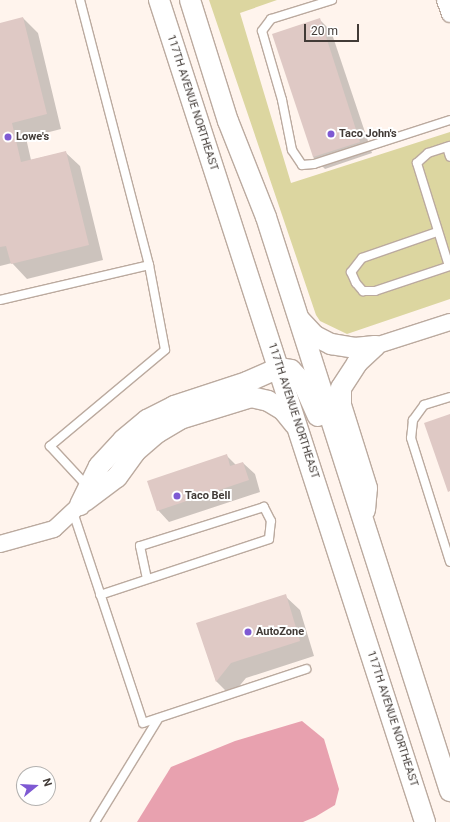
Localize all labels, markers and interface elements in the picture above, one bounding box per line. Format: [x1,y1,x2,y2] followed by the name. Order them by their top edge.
[306,16,361,42] scale bar
[311,24,338,38] text: 20 m
[164,33,220,173] street label: 117TH AVENUE NORTHEAST
[339,127,397,141] place label: Taco John's
[326,129,336,139] marker: Taco John's
[16,130,49,144] place label: Lowe's
[3,132,13,142] marker: Lowe's
[265,341,321,481] street label: 117TH AVENUE NORTHEAST
[185,489,230,503] place label: Taco Bell
[172,491,182,501] marker: Taco Bell
[256,625,304,639] place label: AutoZone
[243,627,253,637] marker: AutoZone
[364,649,420,789] street label: 117TH AVENUE NORTHEAST
[16,766,56,806] north arrow
[40,777,54,788] text: N

